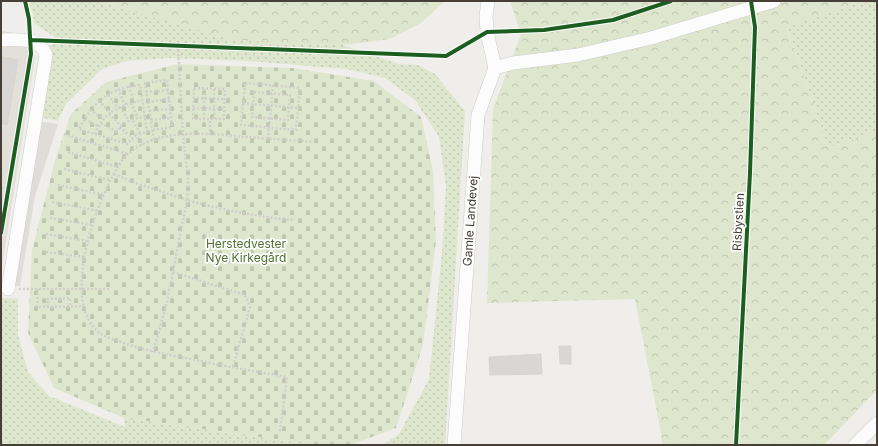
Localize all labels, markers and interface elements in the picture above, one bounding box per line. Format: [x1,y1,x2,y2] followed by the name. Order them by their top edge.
[459,175,481,267] street label: Gamle Landevej
[729,193,747,251] street label: Risbystien
[206,236,287,265] park label: Herstedvester Nye Kirkegård

